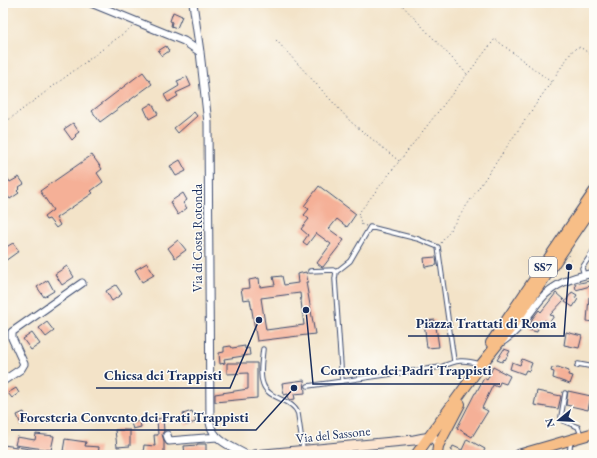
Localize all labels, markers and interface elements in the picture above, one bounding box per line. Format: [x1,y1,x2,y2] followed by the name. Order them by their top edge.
[189,183,206,292] street label: Via di Costa Rotonda
[529,257,557,277] road number: SS7
[408,310,564,336] callout: Piazza Trattati di Roma
[416,314,557,332] text: Piazza Trattati di Roma
[313,358,500,384] callout: Convento dei Padri Trappisti
[320,361,492,379] text: Convento dei Padri Trappisti
[96,362,230,388] callout: Chiesa dei Trappisti
[104,366,222,384] text: Chiesa dei Trappisti
[539,400,579,440] north arrow
[11,404,256,430] callout: Foresteria Convento dei Frati Trappisti
[19,408,249,426] text: Foresteria Convento dei Frati Trappisti
[541,417,558,429] text: N
[295,422,371,447] street label: Via del Sassone

